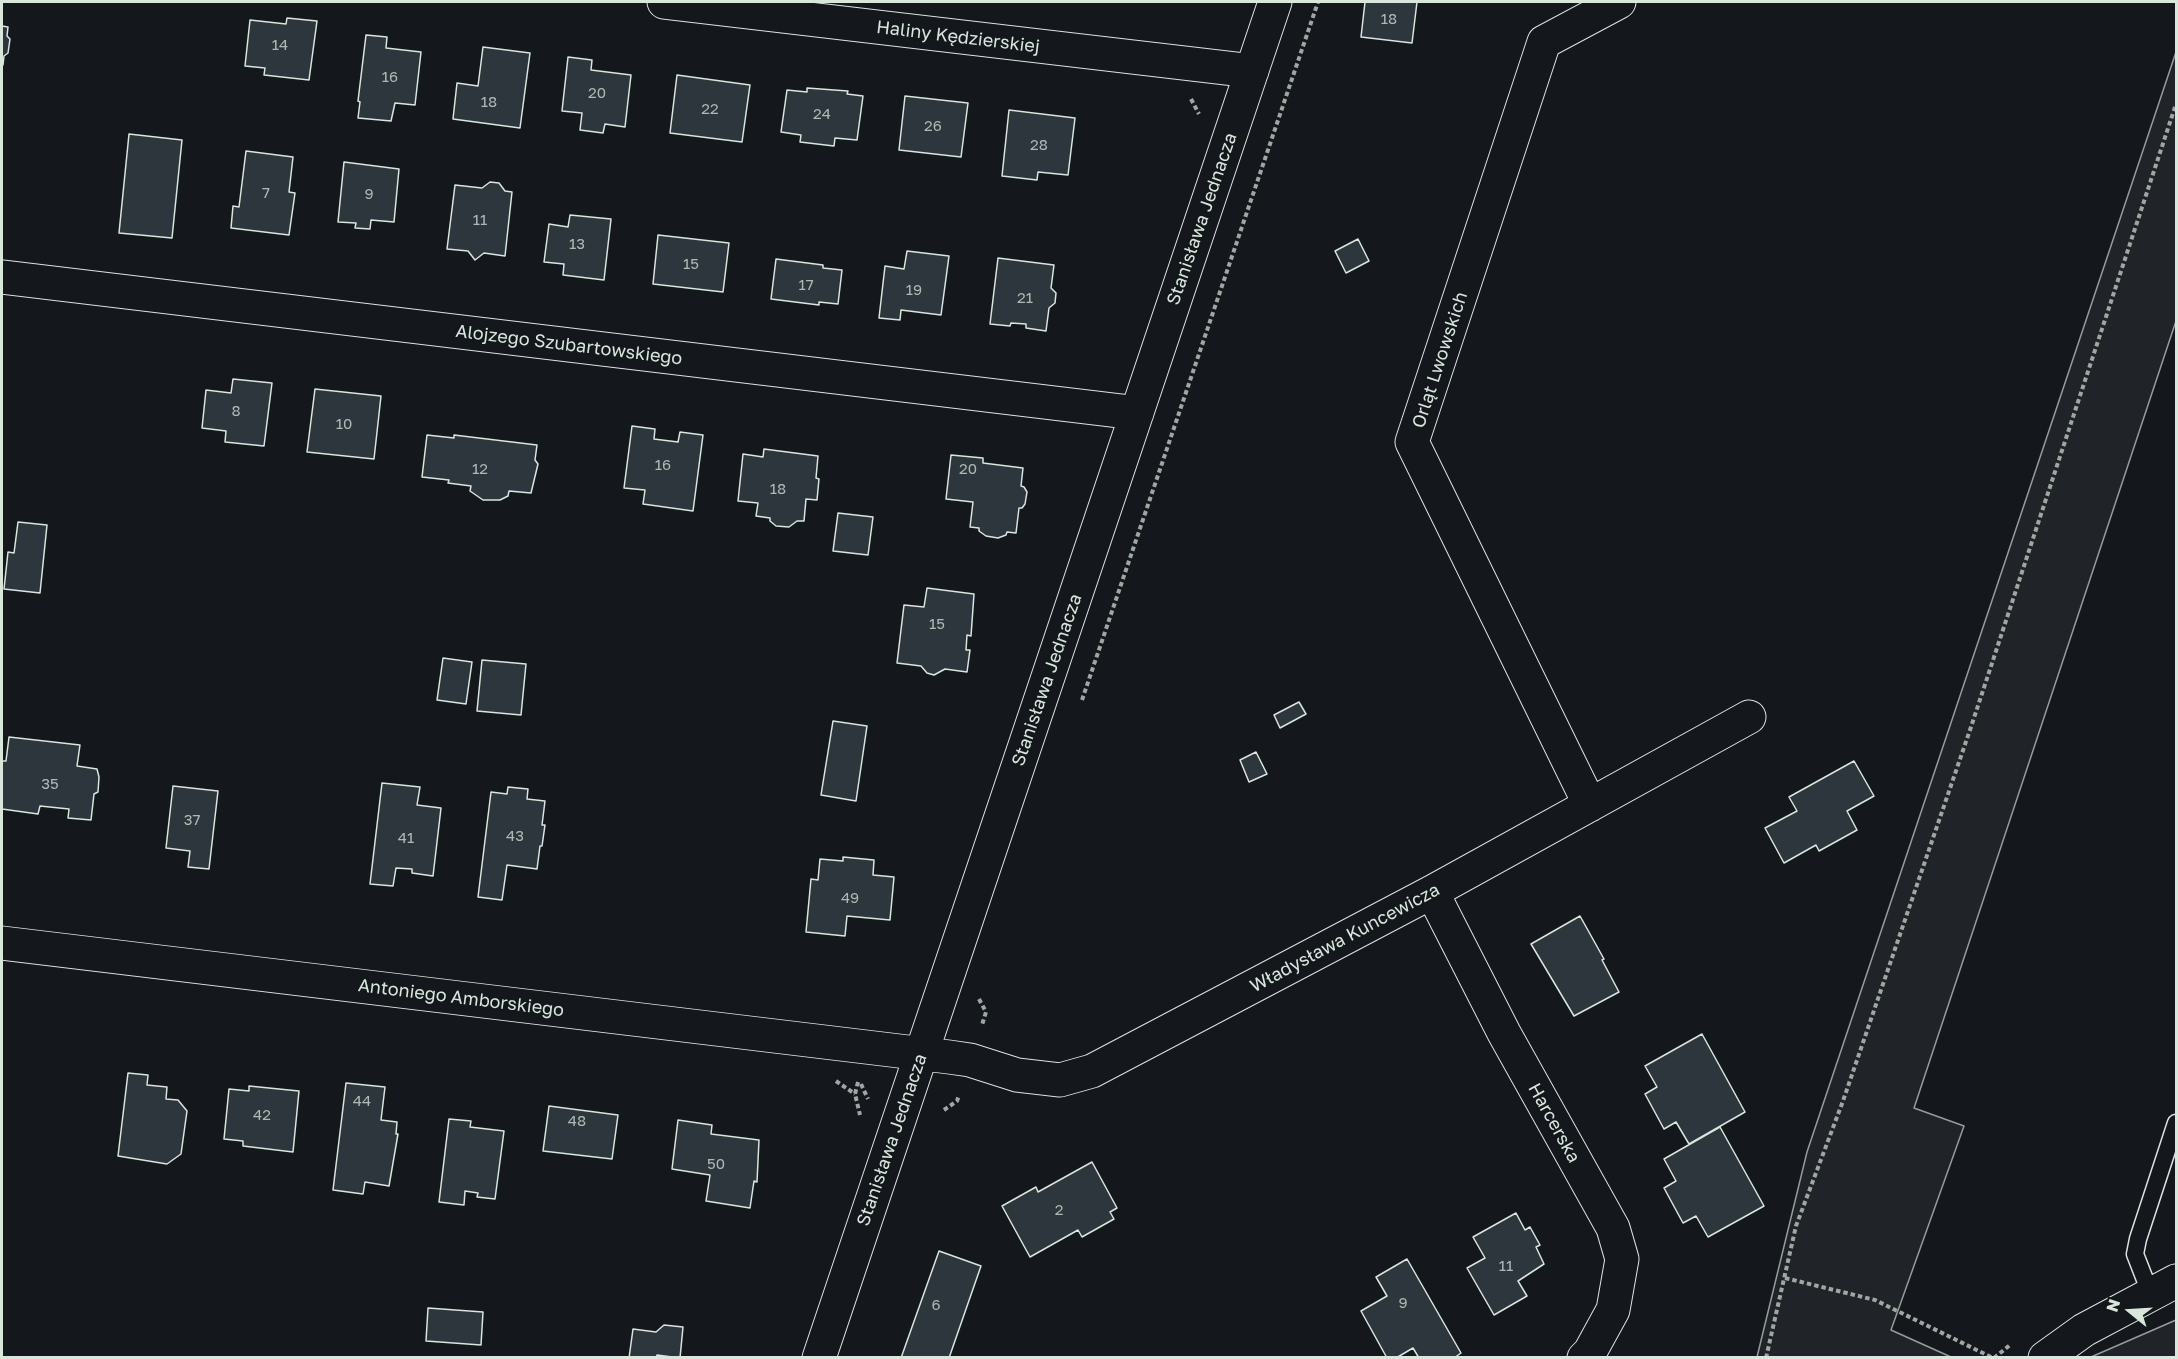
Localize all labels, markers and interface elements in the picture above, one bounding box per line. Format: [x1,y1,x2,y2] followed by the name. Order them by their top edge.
[1381,10,1397,28] house number: 18
[875,16,1041,58] street label: Haliny Kędzierskiej
[272,36,288,54] house number: 14
[382,68,398,86] house number: 16
[588,84,606,102] house number: 20
[481,93,497,111] house number: 18
[701,100,719,118] house number: 22
[813,105,831,123] house number: 24
[924,117,942,135] house number: 26
[1162,130,1242,308] street label: Stanisława Jednacza
[1030,136,1048,154] house number: 28
[262,184,270,202] house number: 7
[364,185,374,203] house number: 9
[473,211,487,229] house number: 11
[569,235,585,253] house number: 13
[683,255,699,273] house number: 15
[798,276,814,294] house number: 17
[906,281,922,299] house number: 19
[1017,289,1033,307] house number: 21
[1408,289,1472,431] street label: Orląt Lwowskich
[454,320,684,370] street label: Alojzego Szubartowskiego
[231,402,241,420] house number: 8
[336,415,352,433] house number: 10
[655,456,671,474] house number: 16
[472,460,488,478] house number: 12
[959,460,977,478] house number: 20
[770,480,786,498] house number: 18
[1007,591,1087,769] street label: Stanisława Jednacza
[929,615,945,633] house number: 15
[41,775,59,793] house number: 35
[184,811,200,829] house number: 37
[506,827,524,845] house number: 43
[398,829,414,847] house number: 41
[1247,879,1443,997] street label: Władysława Kuncewicza
[841,889,859,907] house number: 49
[357,975,565,1021] street label: Antoniego Amborskiego
[852,1051,932,1229] street label: Stanisława Jednacza
[1523,1079,1585,1167] street label: Harcerska
[353,1092,371,1110] house number: 44
[253,1106,271,1124] house number: 42
[568,1112,586,1130] house number: 48
[707,1155,725,1173] house number: 50
[1055,1201,1063,1219] house number: 2
[1499,1257,1513,1275] house number: 11
[2100,1281,2160,1341] north arrow
[1398,1294,1408,1312] house number: 9
[931,1296,941,1314] house number: 6
[2101,1297,2124,1314] text: N

